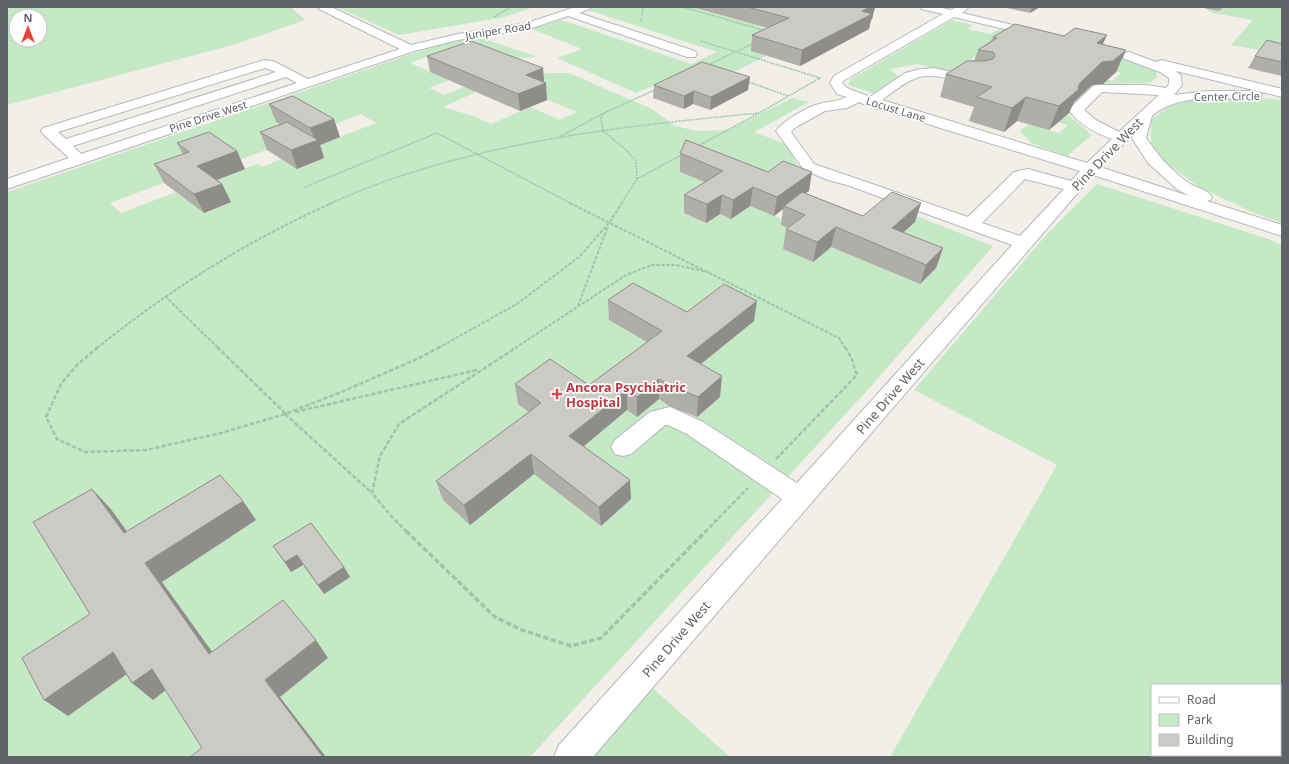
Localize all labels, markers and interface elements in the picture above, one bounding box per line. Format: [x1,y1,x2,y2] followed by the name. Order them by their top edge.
[8,8,48,48] north arrow
[24,10,32,25] text: N
[463,17,532,43] street label: Juniper Road
[1194,88,1260,104] street label: Center Circle
[864,93,928,125] street label: Locust Lane
[167,96,249,136] street label: Pine Drive West
[1067,113,1147,195] street label: Pine Drive West
[852,354,928,438] street label: Pine Drive West
[566,378,686,411] place label: Ancora Psychiatric Hospital
[551,388,563,400] marker: Ancora Psychiatric Hospital
[638,597,714,681] street label: Pine Drive West
[1151,684,1281,756] legend
[1187,691,1216,708] text: Road
[1187,711,1213,728] text: Park
[1187,731,1234,748] text: Building

